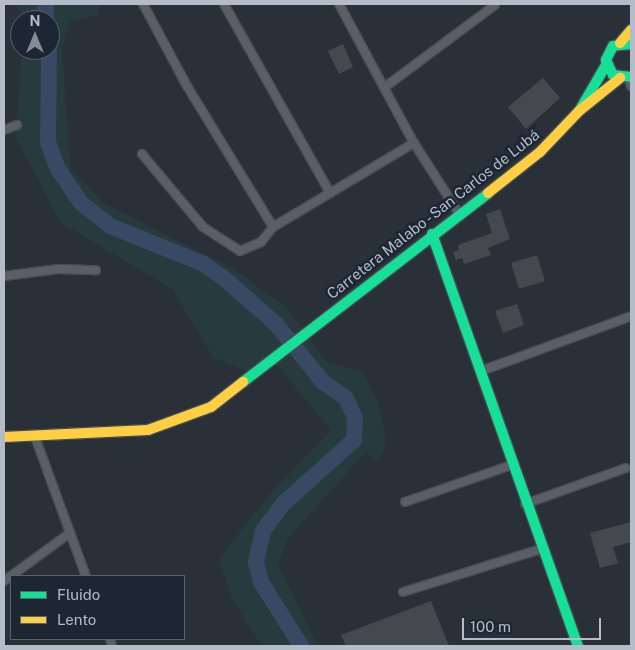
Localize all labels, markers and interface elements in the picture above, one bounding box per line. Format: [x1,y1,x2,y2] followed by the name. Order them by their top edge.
[10,10,60,60] north arrow
[30,13,40,29] text: N
[321,124,545,304] street label: Carretera Malabo - San Carlos de Lubá
[10,575,185,640] legend
[57,586,100,603] text: Fluido
[465,608,604,640] scale bar
[57,611,96,628] text: Lento
[470,618,511,635] text: 100 m

